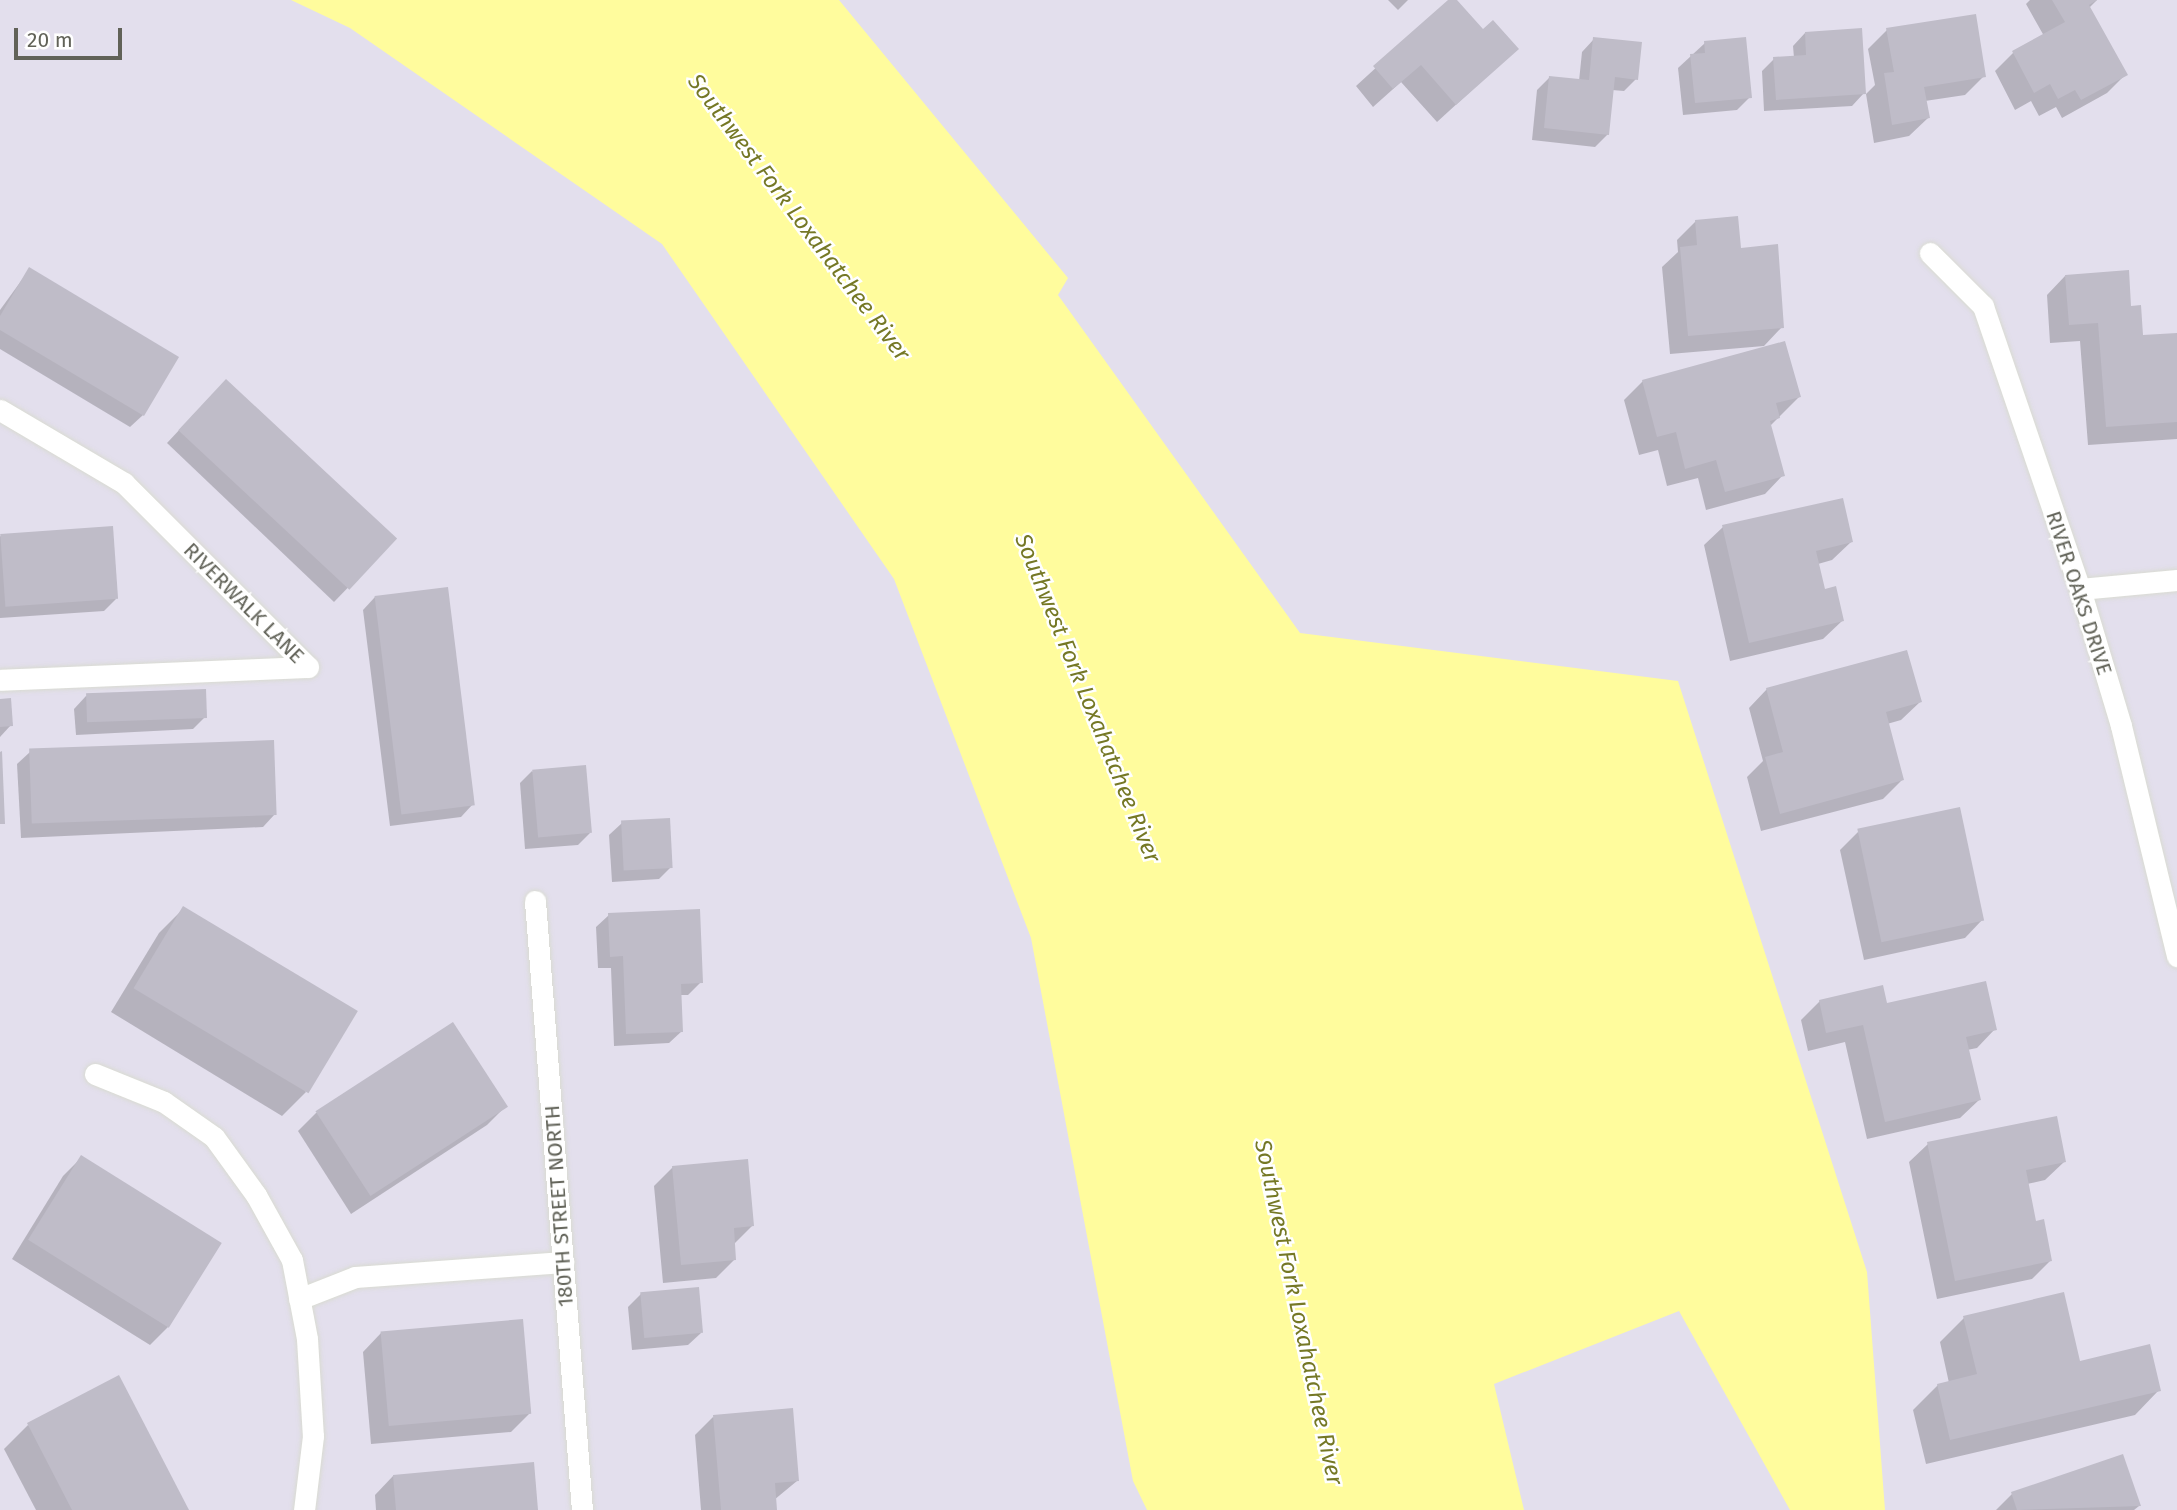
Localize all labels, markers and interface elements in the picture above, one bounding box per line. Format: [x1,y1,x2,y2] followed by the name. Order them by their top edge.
[18,14,126,58] scale bar
[27,27,73,53] text: 20 m
[682,68,916,366] water label: Southwest Fork Loxahatchee River
[2041,508,2117,678] street label: RIVER OAKS DRIVE
[1009,530,1167,866] water label: Southwest Fork Loxahatchee River
[178,537,310,669] street label: RIVERWALK LANE
[539,1104,579,1308] street label: 180TH STREET NORTH
[1249,1137,1349,1487] water label: Southwest Fork Loxahatchee River

